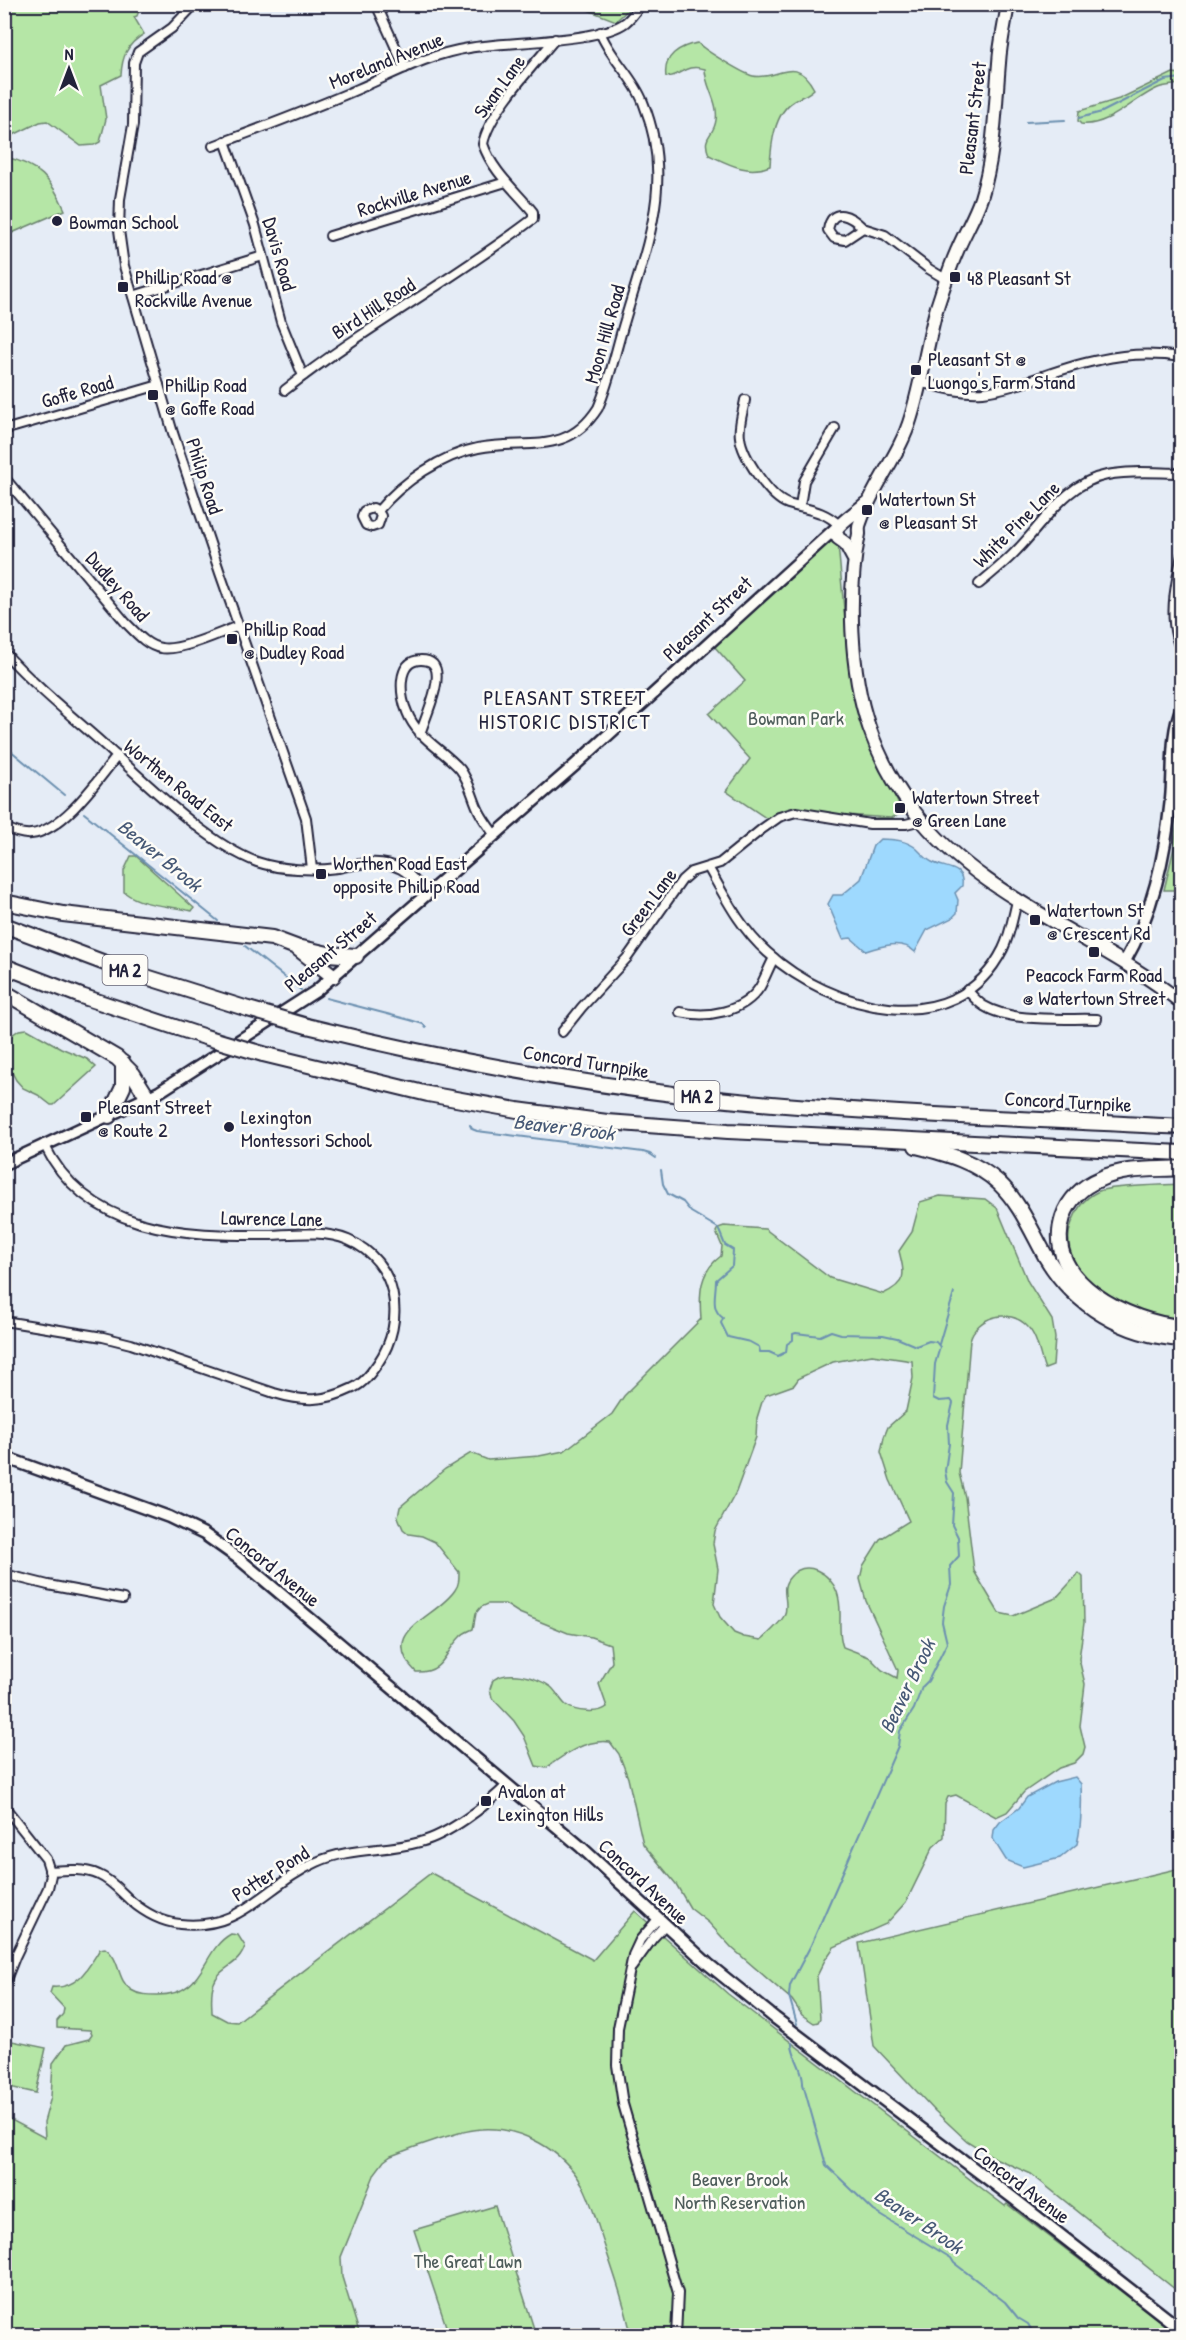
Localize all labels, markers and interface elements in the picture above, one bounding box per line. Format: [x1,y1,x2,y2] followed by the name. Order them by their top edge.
[325,25,447,95] street label: Moreland Avenue
[39,39,99,99] north arrow
[65,43,74,65] text: N
[467,49,531,123] street label: Swan Lane
[952,59,992,176] street label: Pleasant Street
[354,163,474,223] street label: Rockville Avenue
[69,208,179,235] place label: Bowman School
[50,214,64,228] marker: Bowman School
[257,214,303,294] street label: Davis Road
[135,263,253,313] place label: Phillip Road @ Rockville Avenue
[967,264,1072,291] place label: 48 Pleasant St
[948,270,962,284] marker: 48 Pleasant St
[326,271,420,345] street label: Bird Hill Road
[116,280,130,294] marker: Phillip Road @ Rockville Avenue
[577,281,631,387] street label: Moon Hill Road
[928,345,1075,395] place label: Pleasant St @ Luongo's Farm Stand
[909,363,923,377] marker: Pleasant St @ Luongo's Farm Stand
[38,368,116,414] street label: Goffe Road
[165,371,254,421] place label: Phillip Road @ Goffe Road
[146,388,160,402] marker: Phillip Road @ Goffe Road
[180,435,230,518] street label: Philip Road
[967,475,1065,573] street label: White Pine Lane
[879,485,979,535] place label: Watertown St @ Pleasant St
[860,503,874,517] marker: Watertown St @ Pleasant St
[80,545,156,627] street label: Dudley Road
[656,569,758,667] street label: Pleasant Street
[244,615,344,665] place label: Phillip Road @ Dudley Road
[225,632,239,646] marker: Phillip Road @ Dudley Road
[479,683,651,736] district label: PLEASANT STREET HISTORIC DISTRICT
[748,704,844,731] park label: Bowman Park
[119,732,240,838] street label: Worthen Road East
[912,783,1040,833] place label: Watertown Street @ Green Lane
[893,801,907,815] marker: Watertown Street @ Green Lane
[112,812,210,900] water label: Beaver Brook
[333,849,480,899] place label: Worthen Road East opposite Phillip Road
[613,862,683,942] street label: Green Lane
[314,867,328,881] marker: Worthen Road East opposite Phillip Road
[1047,896,1150,946] place label: Watertown St @ Crescent Rd
[278,904,383,998] street label: Pleasant Street
[1028,913,1042,927] marker: Watertown St @ Crescent Rd
[1087,945,1101,959] marker: Peacock Farm Road @ Watertown Street
[102,955,148,985] road number: MA 2
[1023,961,1166,1011] place label: Peacock Farm Road @ Watertown Street
[521,1038,651,1084] street label: Concord Turnpike
[674,1081,720,1111] road number: MA 2
[1004,1084,1132,1118] street label: Concord Turnpike
[98,1093,212,1143] place label: Pleasant Street @ Route 2
[241,1103,373,1153] place label: Lexington Montessori School
[512,1106,618,1148] water label: Beaver Brook
[79,1110,93,1124] marker: Pleasant Street @ Route 2
[222,1120,236,1134] marker: Lexington Montessori School
[221,1204,323,1232] street label: Lawrence Lane
[220,1519,326,1613] street label: Concord Avenue
[872,1632,943,1738] water label: Beaver Brook
[498,1777,604,1827] place label: Avalon at Lexington Hills
[479,1794,493,1808] marker: Avalon at Lexington Hills
[593,1832,695,1930] street label: Concord Avenue
[226,1839,314,1907] street label: Potter Pond
[968,2139,1076,2229] street label: Concord Avenue
[675,2165,805,2215] park label: Beaver Brook North Reservation
[869,2180,971,2262] water label: Beaver Brook
[414,2247,522,2274] park label: The Great Lawn

